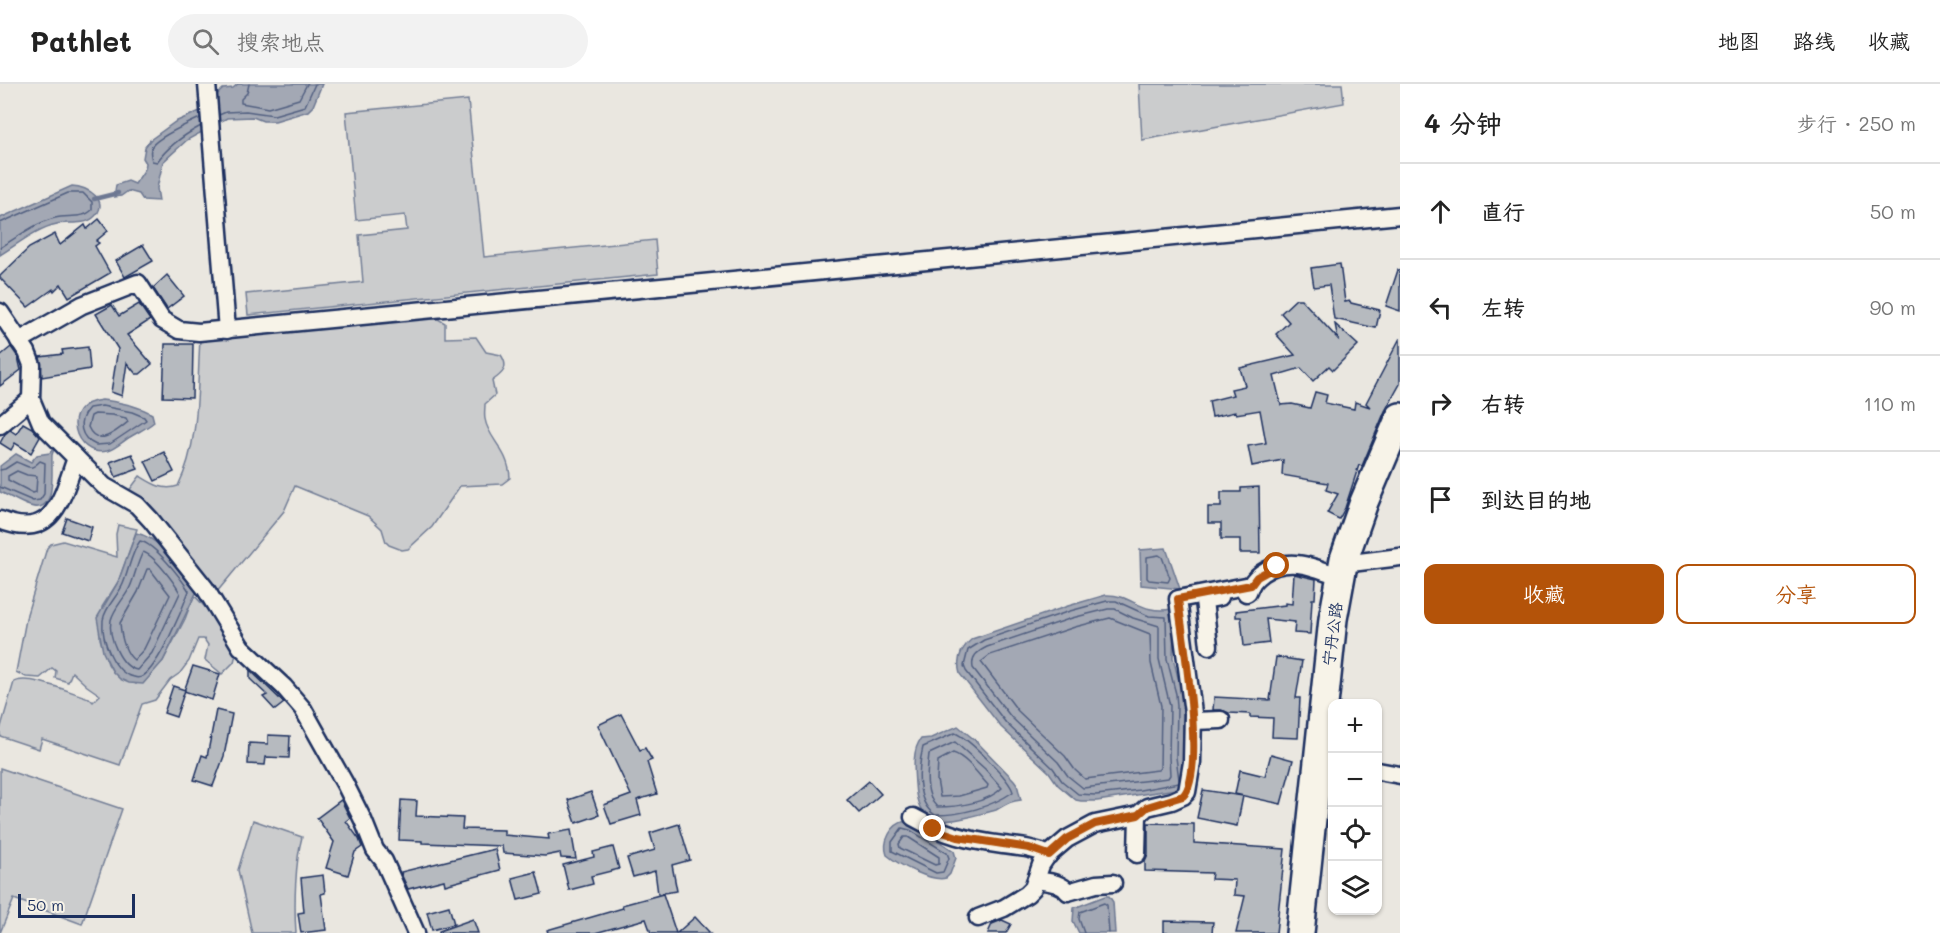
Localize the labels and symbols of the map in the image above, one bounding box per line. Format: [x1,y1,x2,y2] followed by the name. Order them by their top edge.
[1263,552,1289,578] route start
[1317,601,1346,667] street label: 宁丹公路
[919,815,945,841] route end
[18,891,135,918] scale bar

